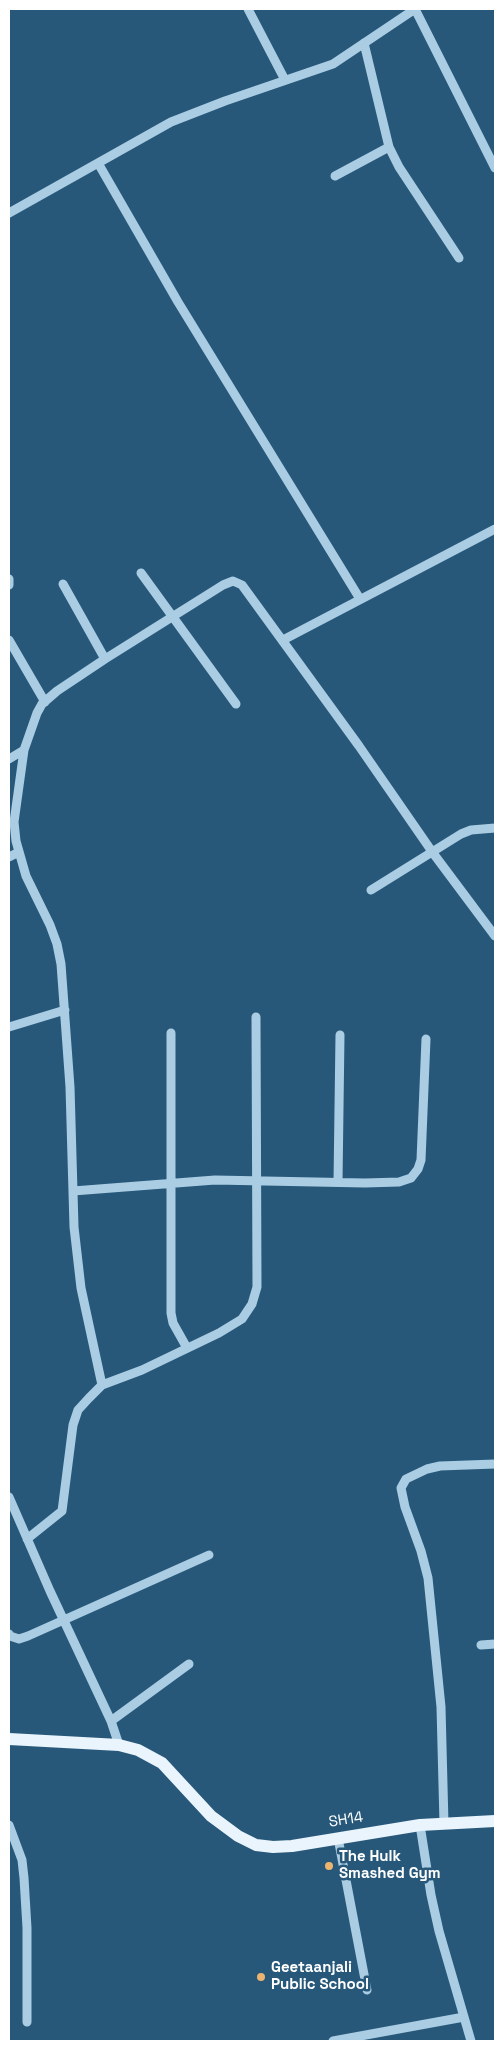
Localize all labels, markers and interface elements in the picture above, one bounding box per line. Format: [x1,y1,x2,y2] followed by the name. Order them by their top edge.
[327,1808,365,1832] street label: SH14
[339,1848,441,1883] place label: The Hulk Smashed Gym
[323,1860,335,1872] marker: The Hulk Smashed Gym
[271,1959,369,1994] place label: Geetaanjali Public School
[255,1971,267,1983] marker: Geetaanjali Public School

